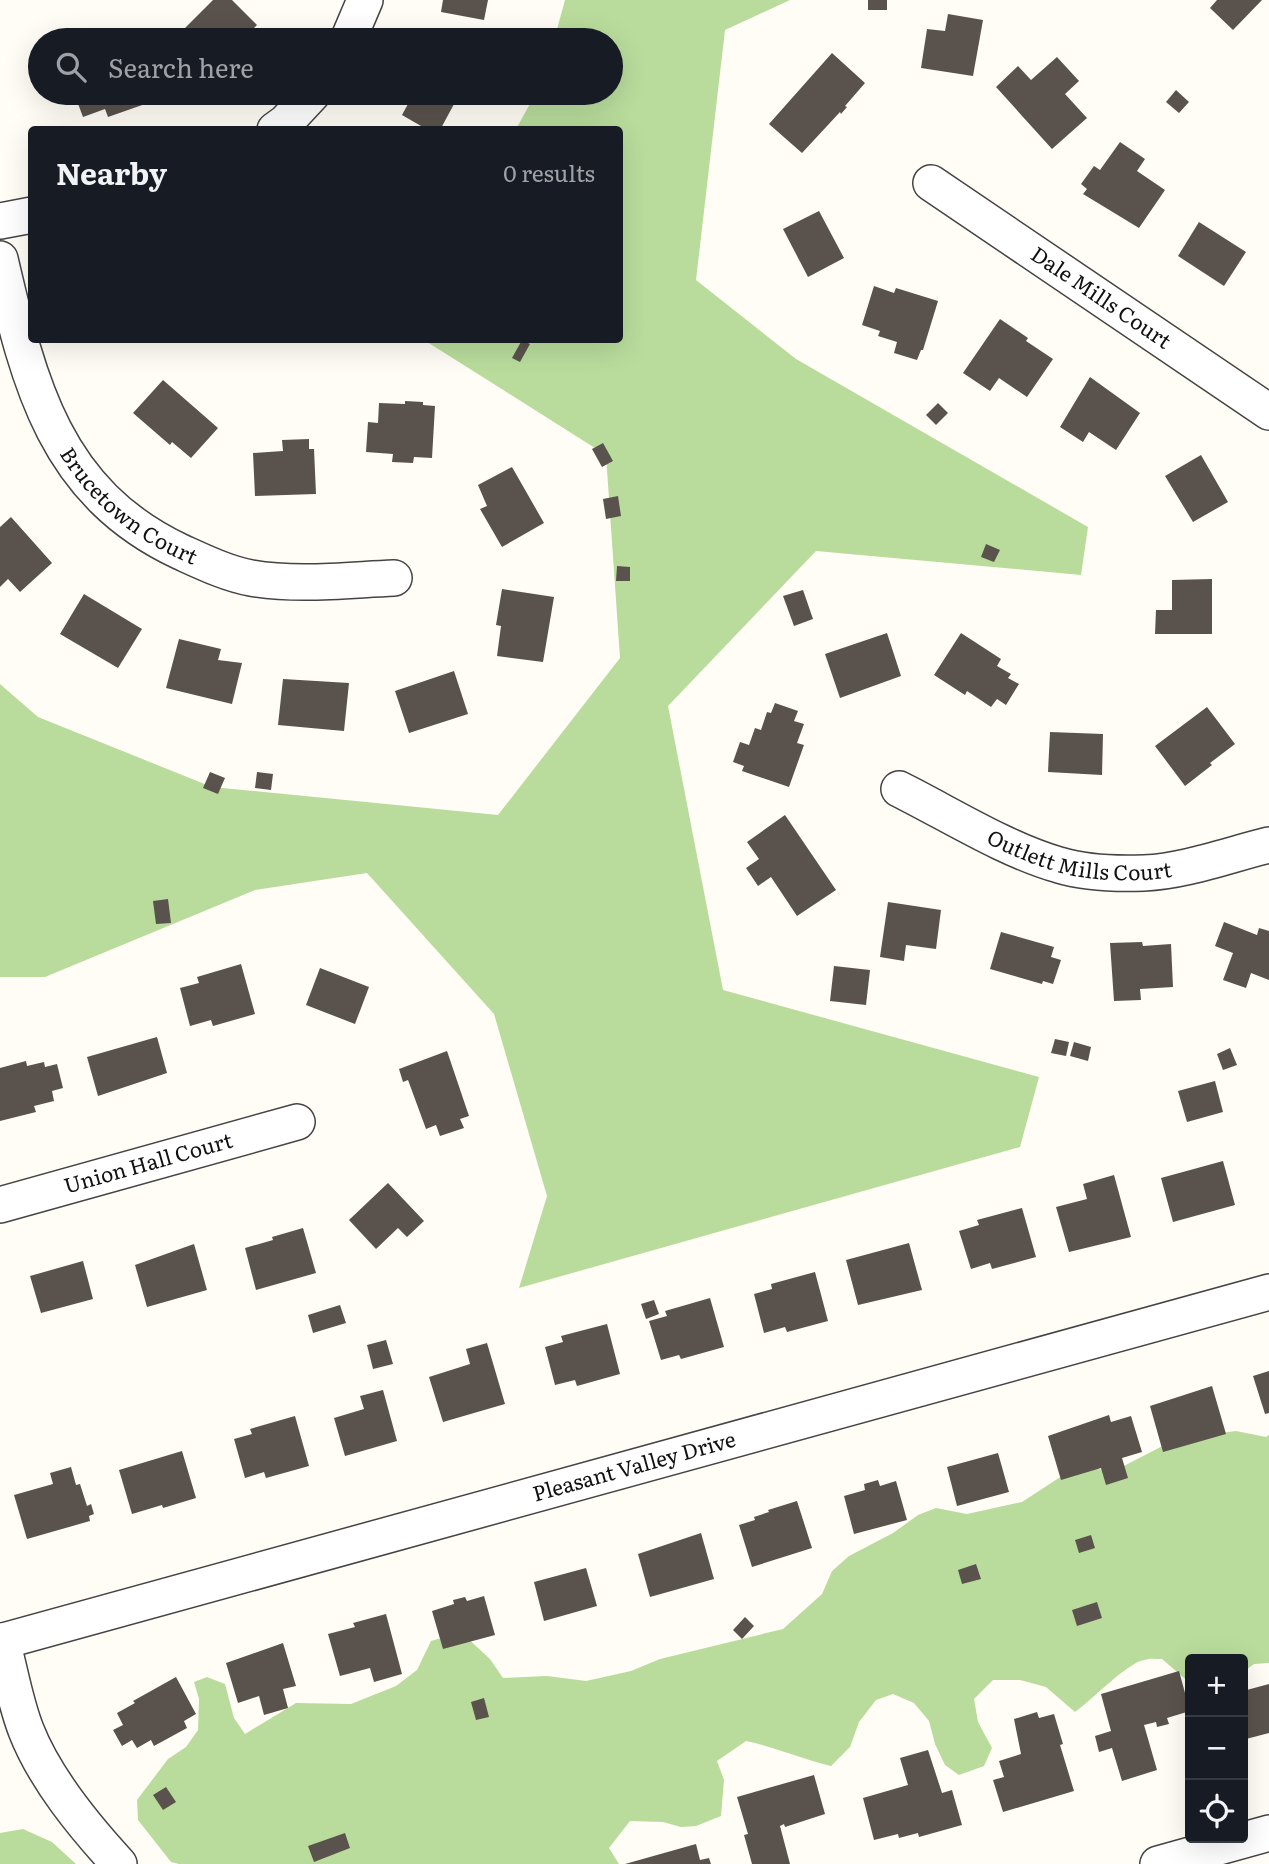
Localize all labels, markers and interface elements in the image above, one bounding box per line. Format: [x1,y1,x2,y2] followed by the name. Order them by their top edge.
[28,28,623,105] search box
[108,47,254,86] text: Search here
[52,48,90,86] icon: search
[56,150,167,194] text: Nearby
[503,155,595,189] text: 0 results
[1026,237,1179,355] street label: Dale Mills Court
[54,440,204,571] street label: Brucetown Court
[983,820,1174,886] street label: Outlett Mills Court
[60,1123,236,1199] street label: Union Hall Court
[529,1422,739,1507] street label: Pleasant Valley Drive
[1185,1654,1248,1843] map controls
[1185,1654,1248,1717] button: +
[1185,1717,1248,1780] button: −
[1185,1780,1248,1843] button: locate

